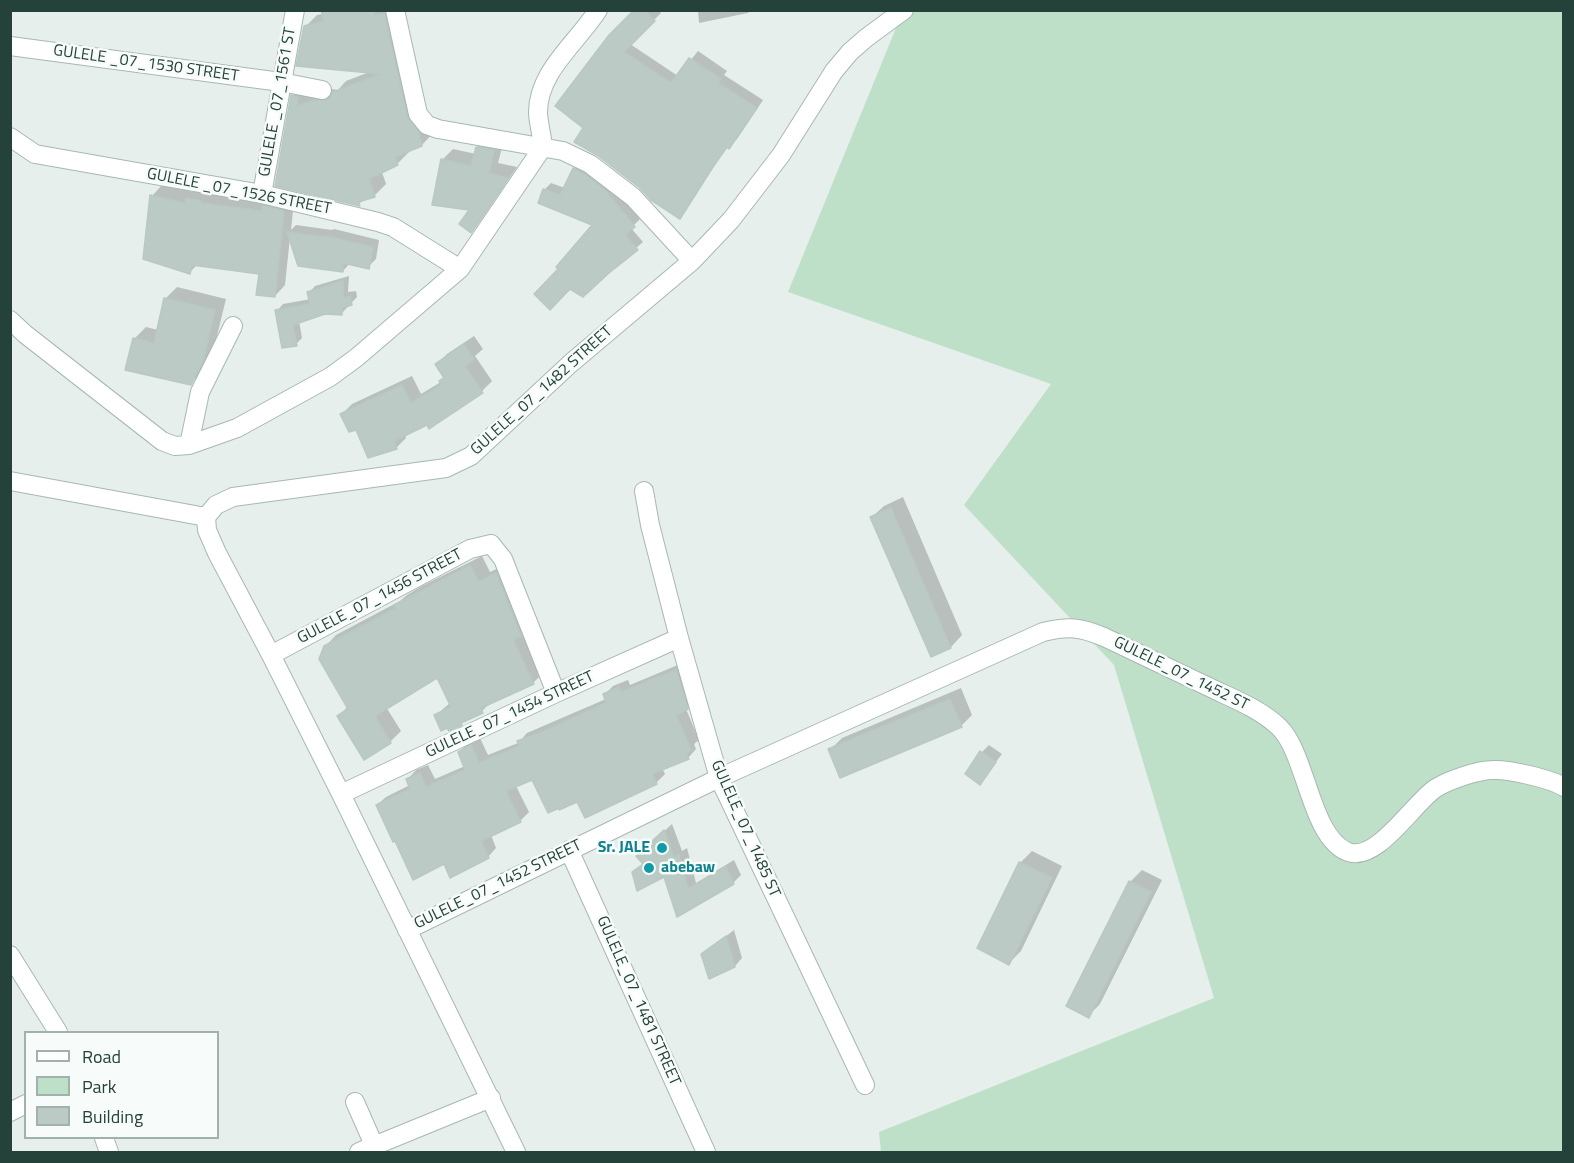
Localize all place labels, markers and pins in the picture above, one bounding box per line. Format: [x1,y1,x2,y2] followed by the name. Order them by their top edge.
[598,838,650,858] place label: Sr. JALE
[655,841,669,855] marker: Sr. JALE
[661,858,715,878] place label: abebaw
[642,861,656,875] marker: abebaw

